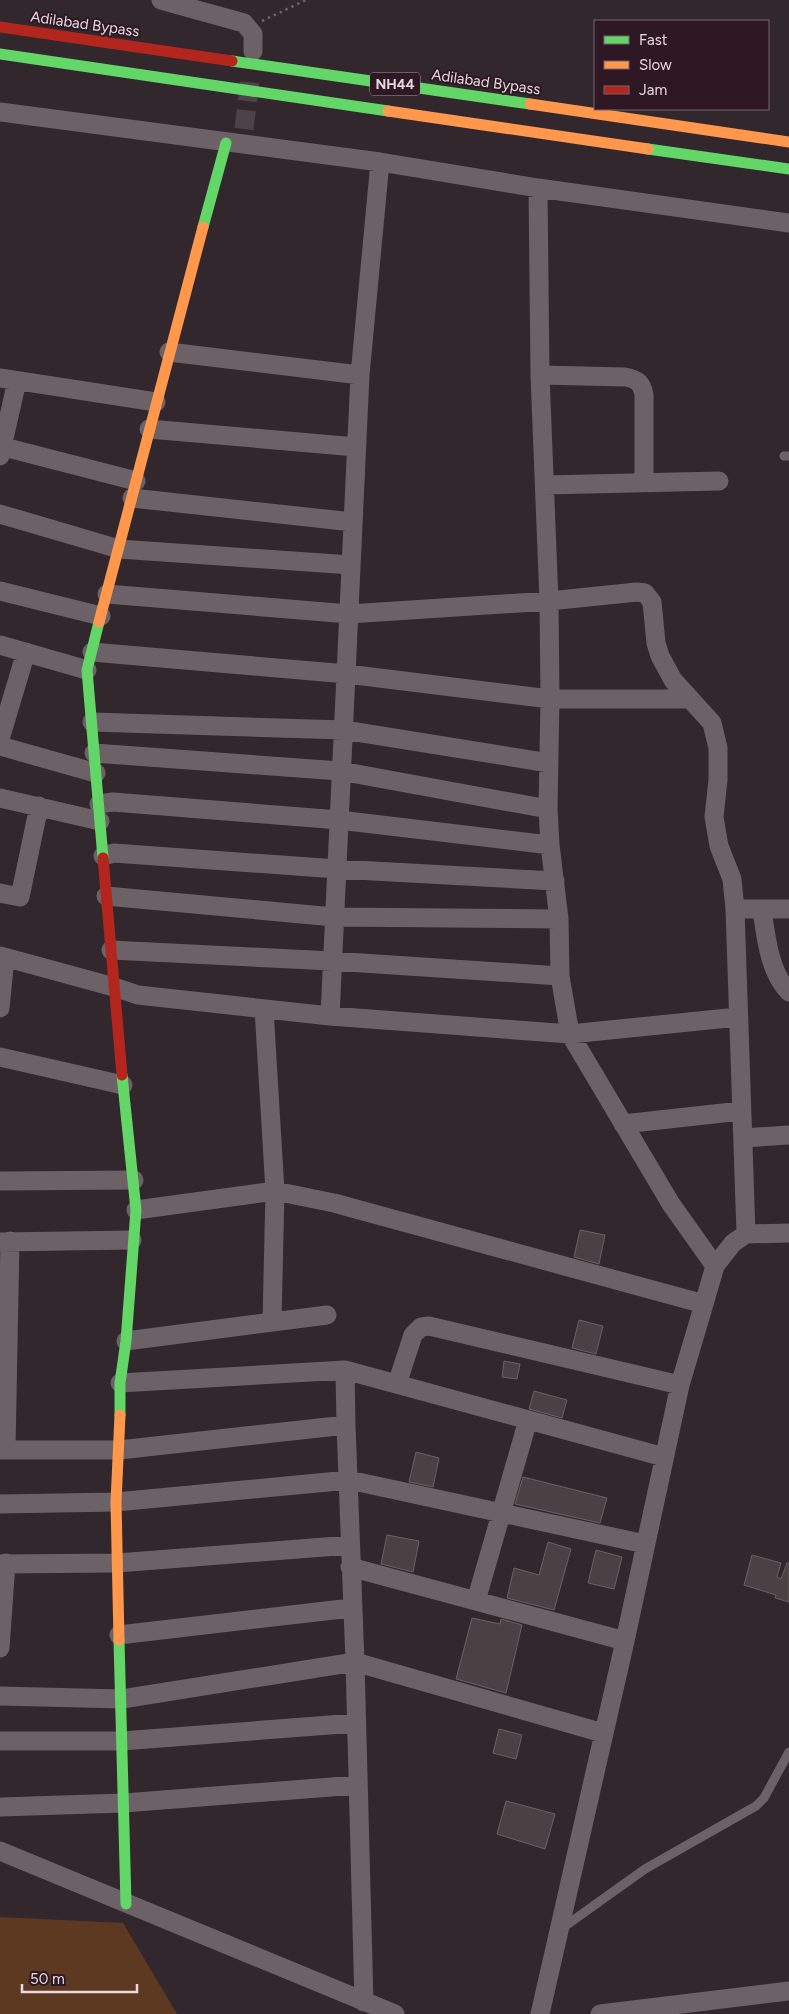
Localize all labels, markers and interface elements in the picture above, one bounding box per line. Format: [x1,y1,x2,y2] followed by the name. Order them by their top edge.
[29,7,141,41] street label: Adilabad Bypass
[594,20,769,110] legend
[639,31,668,49] text: Fast
[639,56,672,74] text: Slow
[430,65,542,99] street label: Adilabad Bypass
[370,72,420,96] road number: NH44
[639,81,667,99] text: Jam
[22,1962,138,1994] scale bar
[30,1970,65,1988] text: 50 m

